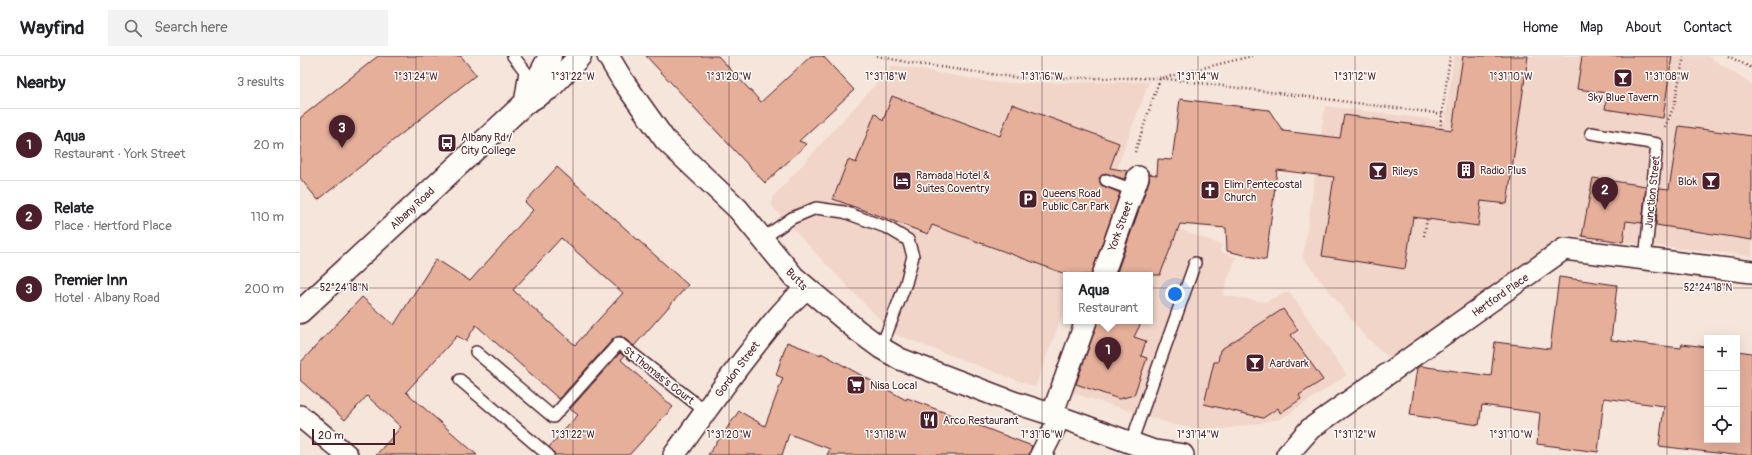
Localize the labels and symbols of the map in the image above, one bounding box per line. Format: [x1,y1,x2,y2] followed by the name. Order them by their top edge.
[1612,67,1634,89] bar icon: Sky Blue Tavern
[394,71,438,83] text: 1°31'24"W
[551,71,595,83] text: 1°31'22"W
[707,71,752,83] text: 1°31'20"W
[865,71,907,83] text: 1°31'18"W
[1021,71,1064,83] text: 1°31'16"W
[1177,71,1219,83] text: 1°31'14"W
[1334,71,1376,83] text: 1°31'12"W
[1489,71,1533,83] text: 1°31'10"W
[1645,71,1690,83] text: 1°31'08"W
[1587,91,1659,104] place label: Sky Blue Tavern
[329,115,355,148] pin: 3
[461,131,516,157] place label: Albany Rd / City College
[436,132,458,154] bus stop icon: Albany Rd / City College
[1642,154,1663,229] street label: Junction Street
[1455,159,1477,181] building icon: Radio Plus
[1367,160,1389,182] bar icon: Rileys
[1480,164,1526,177] place label: Radio Plus
[1392,165,1418,178] place label: Rileys
[916,169,990,195] place label: Ramada Hotel & Suites Coventry
[891,170,913,192] hotel icon: Ramada Hotel & Suites Coventry
[1700,170,1722,192] bar icon: Blok
[1678,175,1697,188] place label: Blok
[1592,177,1618,210] pin: 2
[1224,178,1302,204] place label: Elim Pentecostal Church
[1199,179,1221,201] church icon: Elim Pentecostal Church
[387,185,437,232] street label: Albany Road
[1042,187,1109,213] place label: Queens Road Public Car Park
[1017,188,1039,210] parking icon: Queens Road Public Car Park
[1105,199,1136,254] street label: York Street
[783,266,810,293] street label: Butts
[1469,271,1532,320] street label: Hertford Place
[320,282,369,294] text: 52°24'18"N
[1684,282,1733,294] text: 52°24'18"N
[1165,284,1185,304] your location
[1095,337,1121,370] pin: 1
[712,338,763,400] street label: Gordon Street
[621,344,697,407] street label: St Thomas's Court
[1244,352,1266,374] bar icon: Aardvark
[1269,357,1309,370] place label: Aardvark
[845,374,867,396] supermarket icon: Nisa Local
[870,379,917,392] place label: Nisa Local
[918,409,940,431] restaurant icon: Arco Restaurant
[943,414,1019,427] place label: Arco Restaurant
[312,427,395,446] scale bar
[551,429,595,441] text: 1°31'22"W
[707,429,752,441] text: 1°31'20"W
[865,429,907,441] text: 1°31'18"W
[1021,429,1064,441] text: 1°31'16"W
[1177,429,1219,441] text: 1°31'14"W
[1334,429,1376,441] text: 1°31'12"W
[1489,429,1533,441] text: 1°31'10"W

